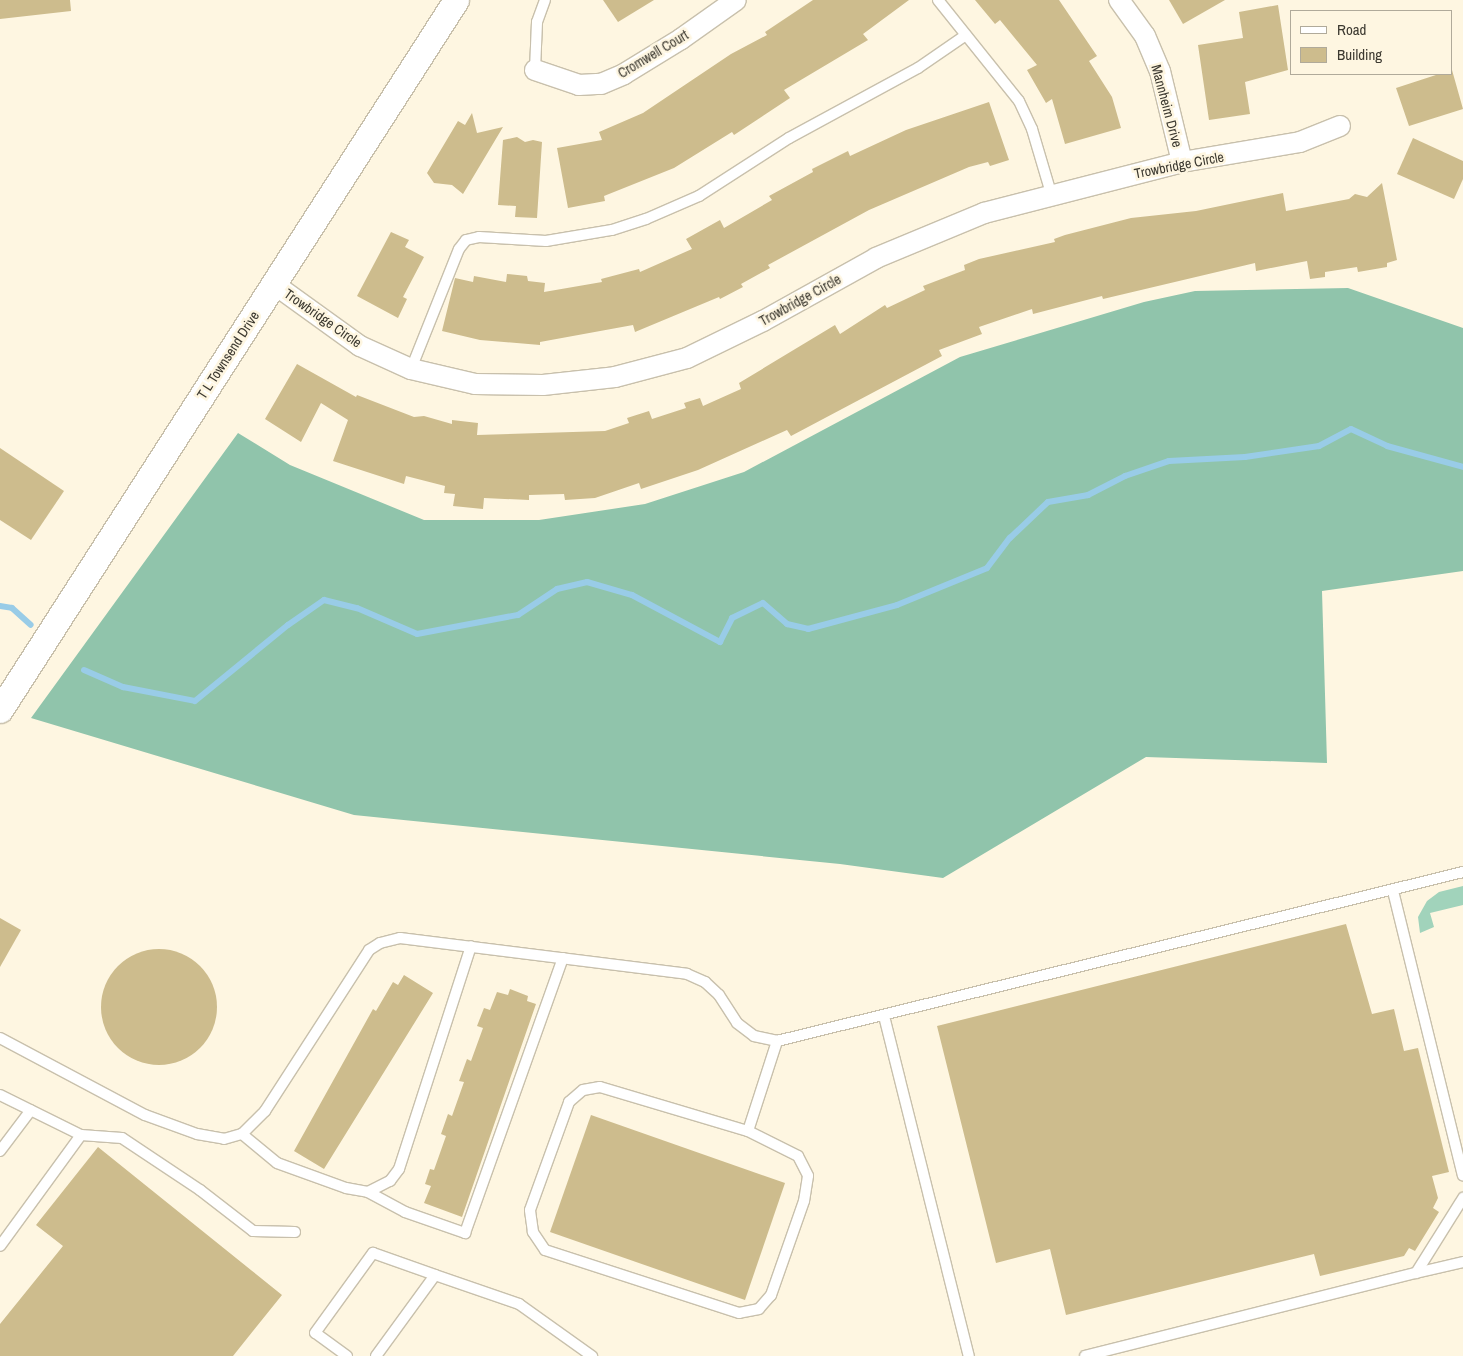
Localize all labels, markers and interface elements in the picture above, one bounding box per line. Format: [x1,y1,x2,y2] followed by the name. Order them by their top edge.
[1290,10,1453,75] legend
[1337,19,1366,40] text: Road
[615,26,691,82] street label: Cromwell Court
[1337,44,1382,65] text: Building
[1148,63,1186,149] street label: Mannheim Drive
[1133,148,1225,182] street label: Trowbridge Circle
[756,271,844,329] street label: Trowbridge Circle
[281,285,365,351] street label: Trowbridge Circle
[193,308,263,402] street label: T L Townsend Drive

